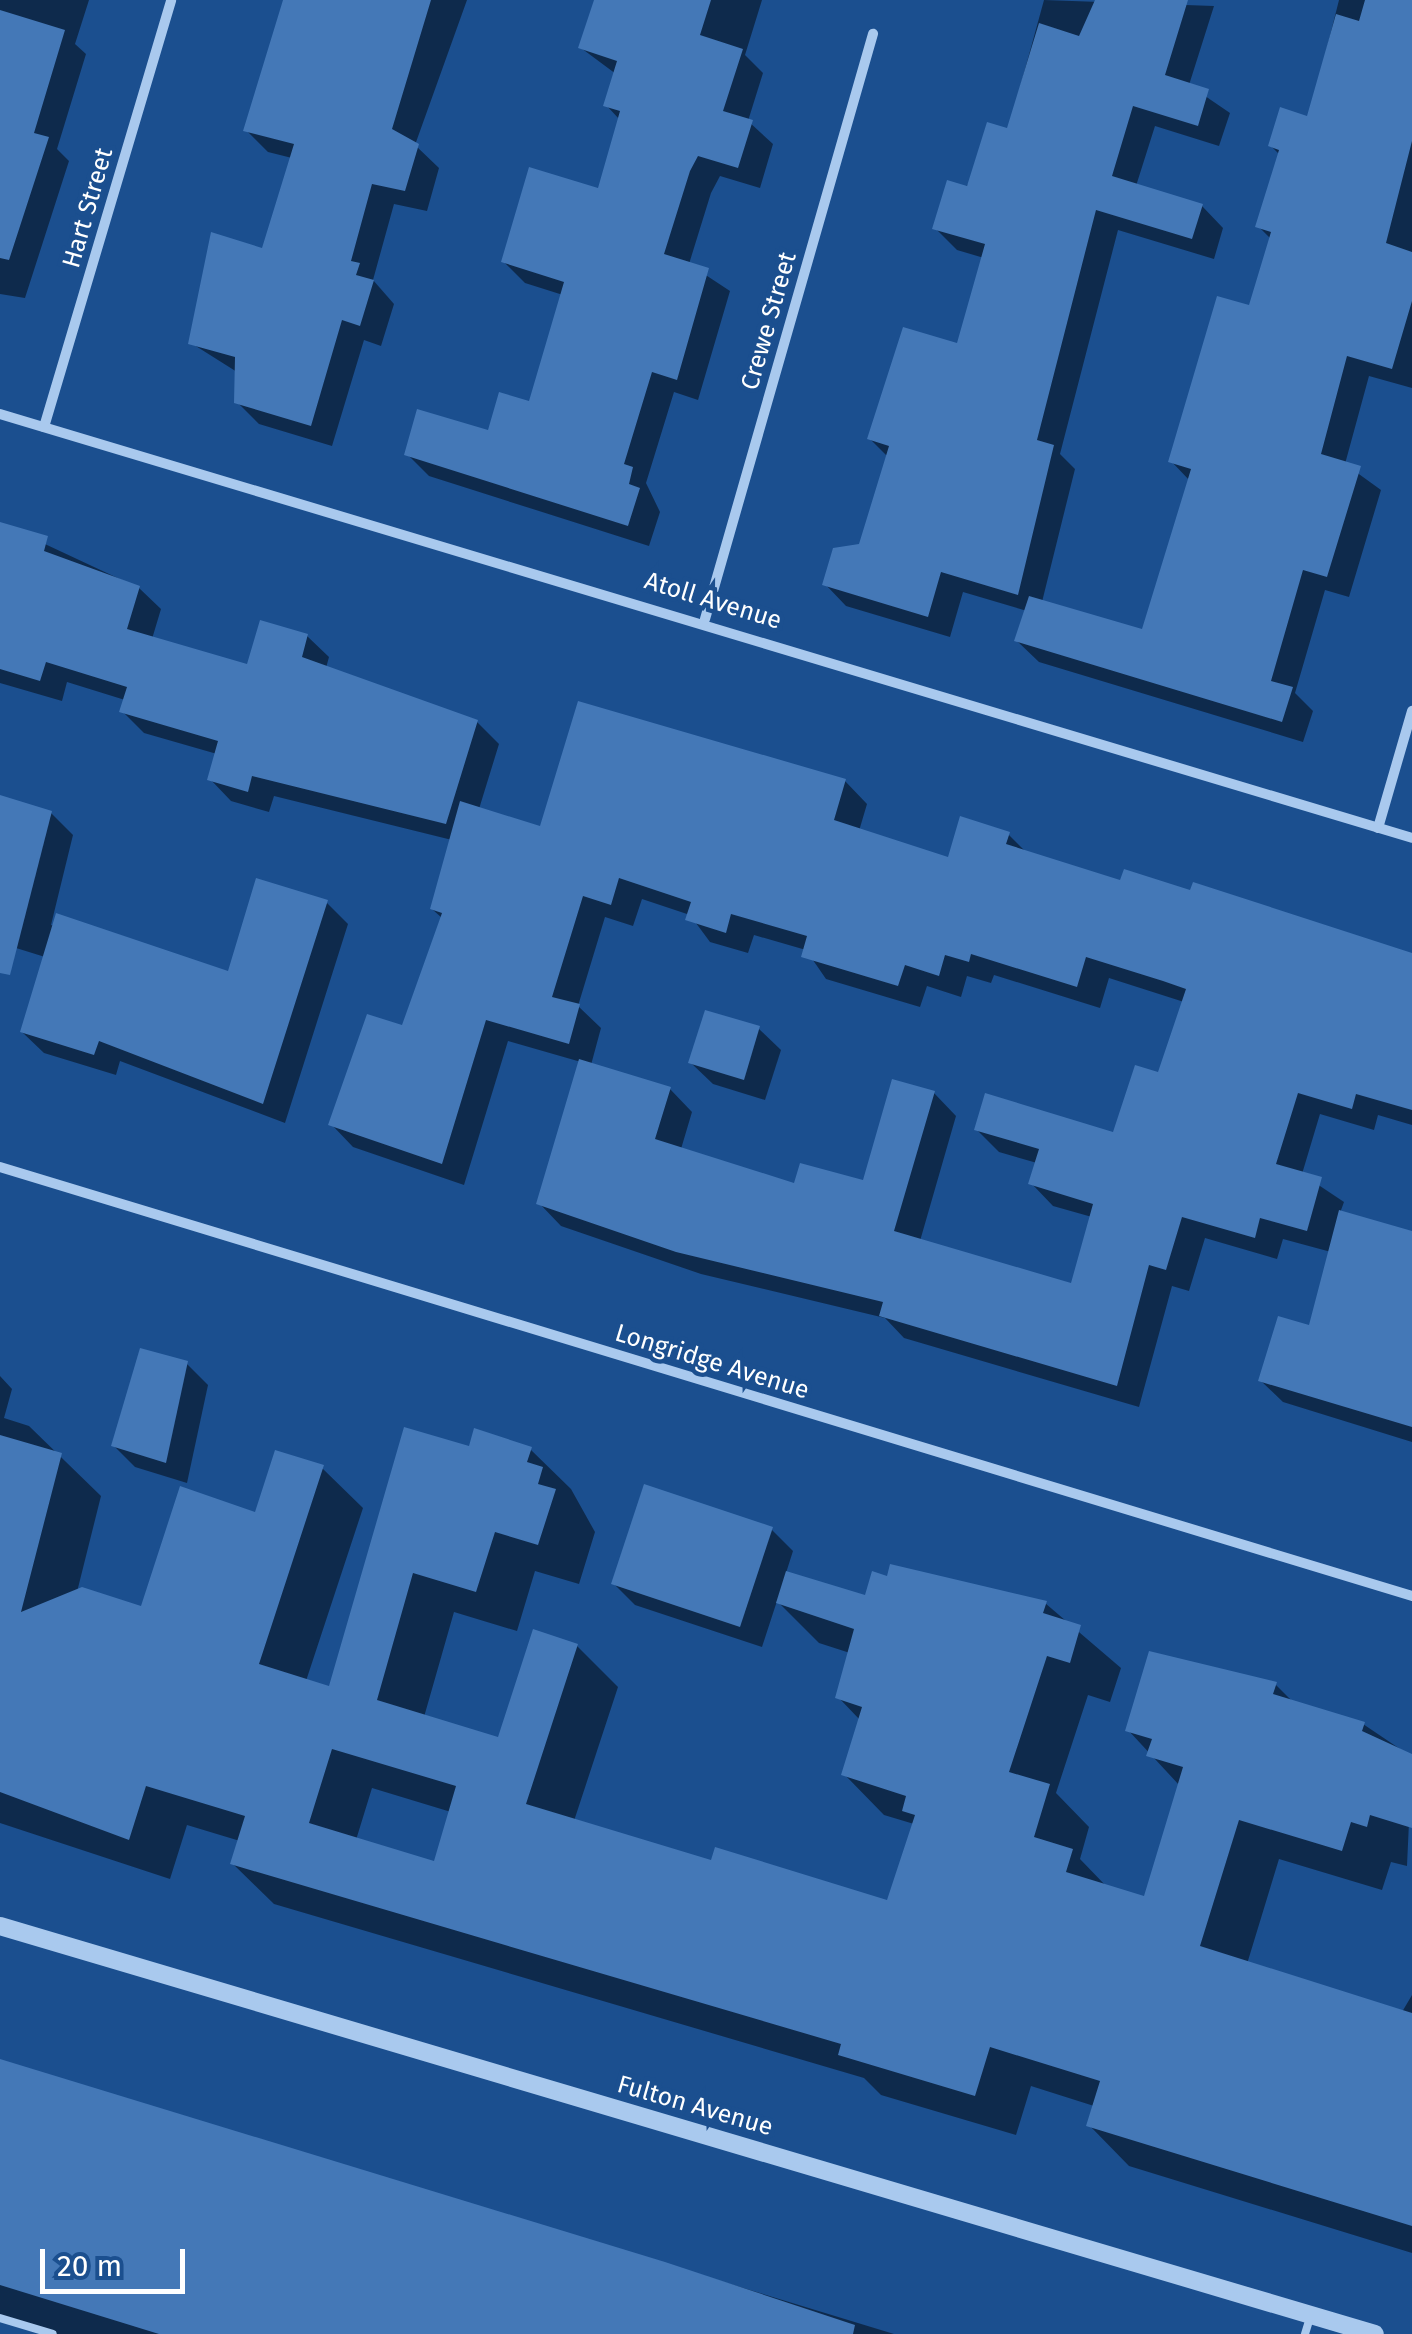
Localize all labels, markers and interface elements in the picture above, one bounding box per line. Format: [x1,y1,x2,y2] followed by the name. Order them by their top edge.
[57,144,119,272] street label: Hart Street
[735,249,803,393] street label: Crewe Street
[641,566,785,636] street label: Atoll Avenue
[611,1318,813,1406] street label: Longridge Avenue
[614,2069,776,2143] street label: Fulton Avenue
[45,2229,190,2291] scale bar
[57,2248,122,2284] text: 20 m

